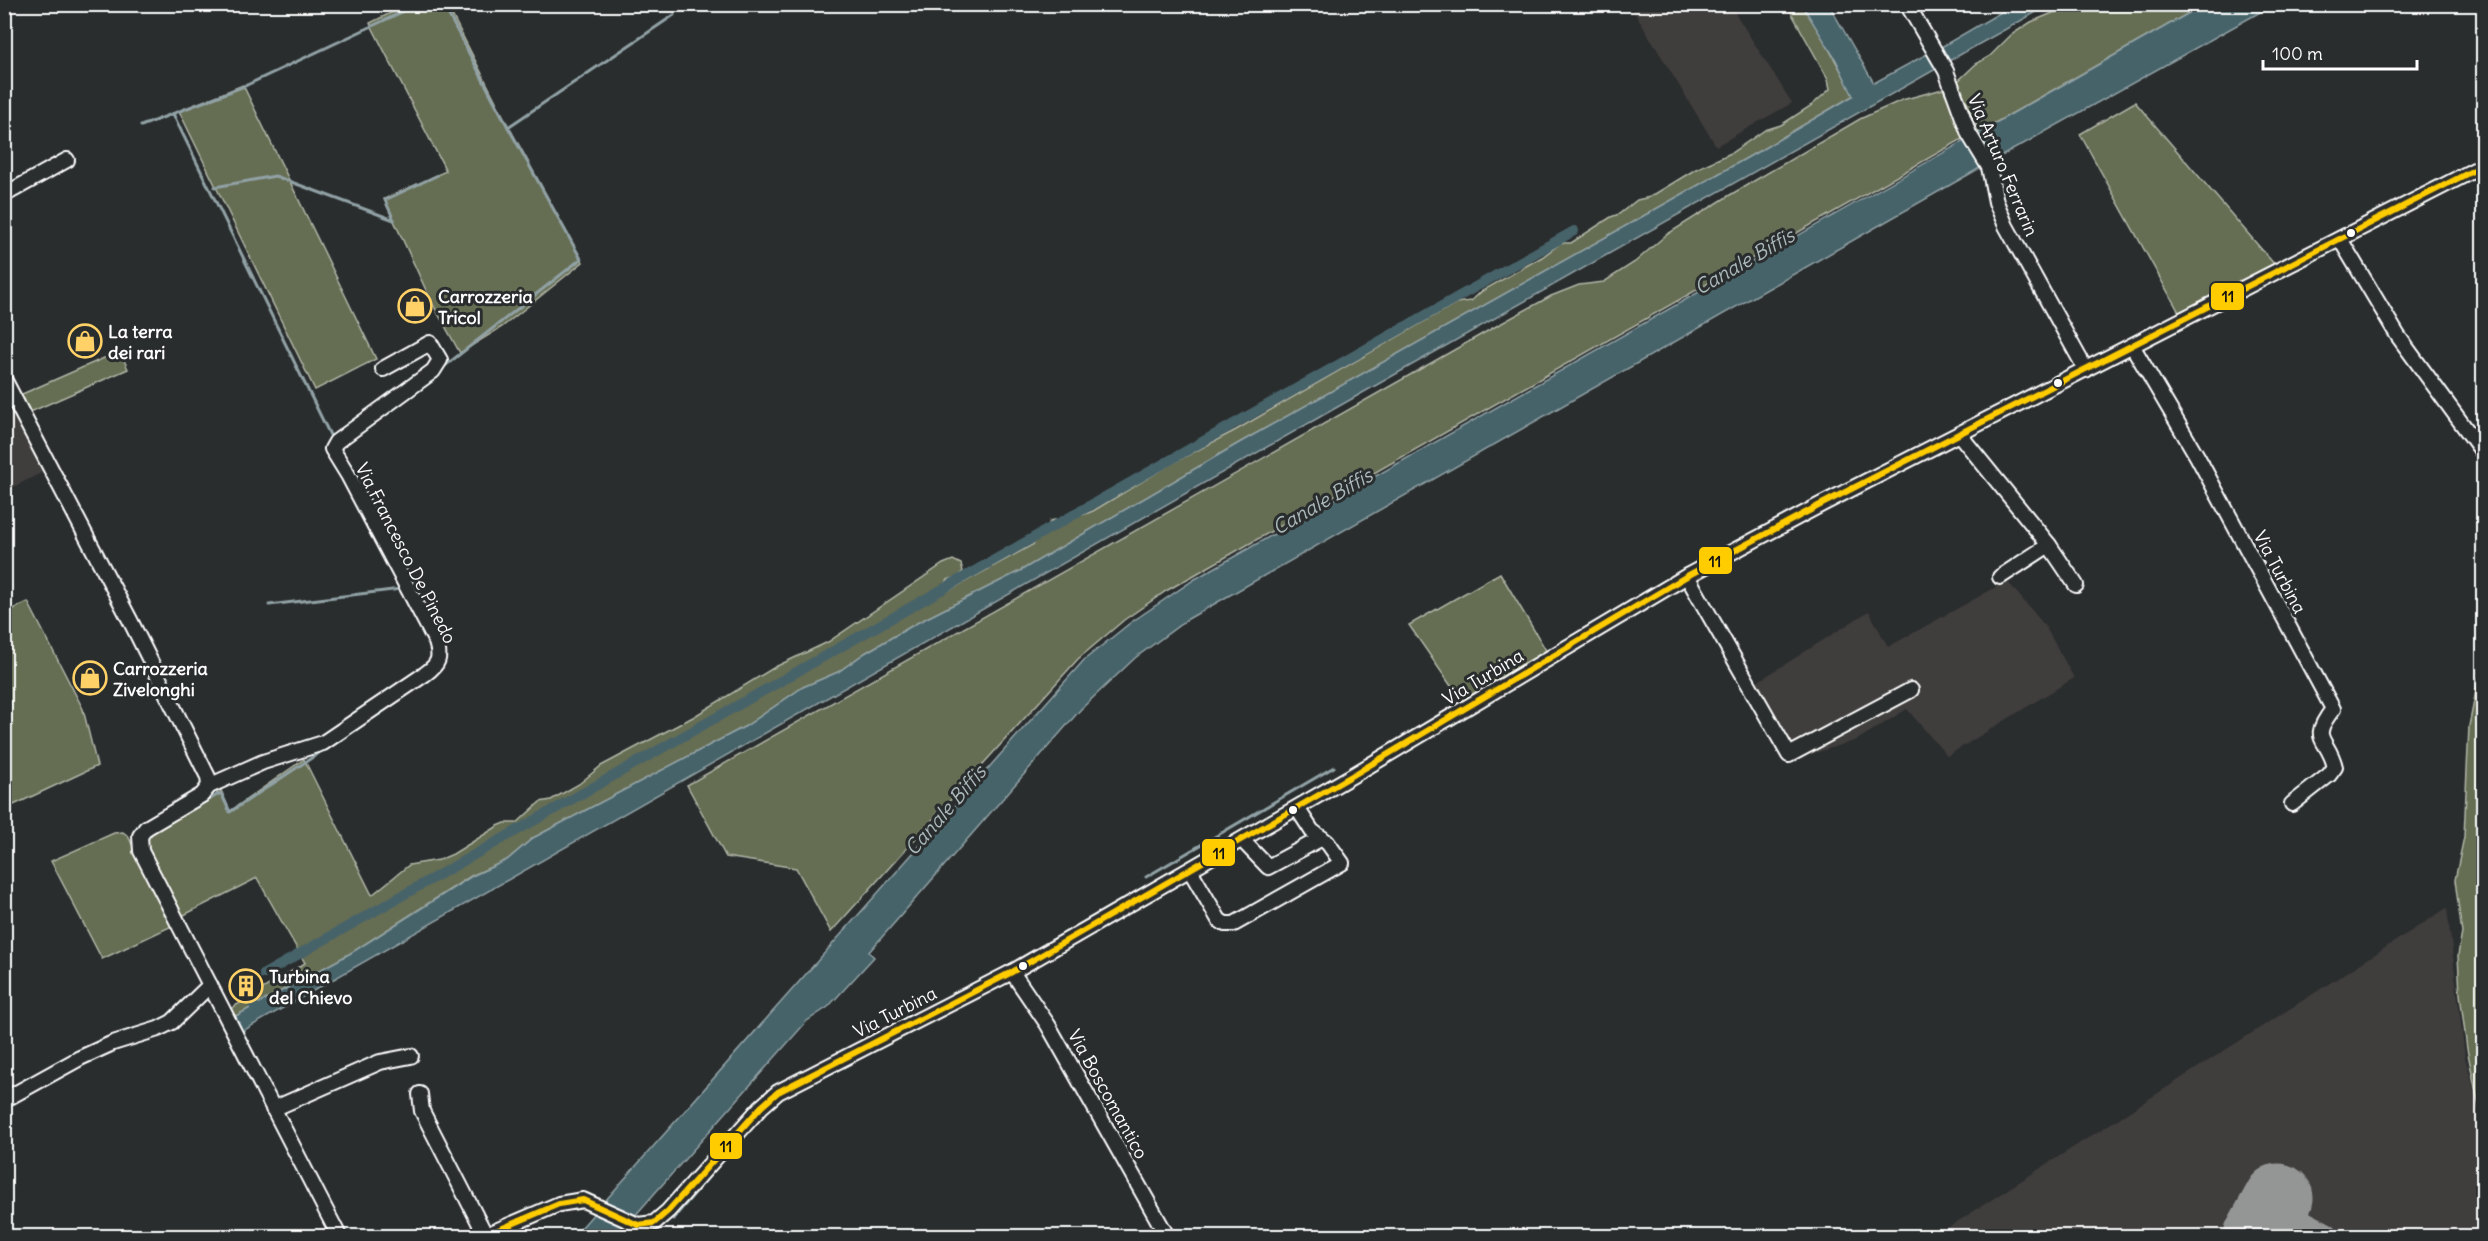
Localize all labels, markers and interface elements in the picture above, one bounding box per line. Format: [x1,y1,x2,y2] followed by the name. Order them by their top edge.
[2263,33,2418,71] scale bar
[2272,42,2323,65] text: 100 m
[1963,90,2043,240] street label: Via Arturo Ferrarin
[1689,221,1800,300] water label: Canale Biffis
[2345,227,2357,239] unlabelled marker
[2210,282,2245,311] line badge: 11
[438,285,533,329] place label: Carrozzeria Tricol
[2222,286,2234,306] text: 11
[397,288,433,324] shop icon: Carrozzeria Tricol
[108,320,173,364] place label: La terra dei rari
[67,323,103,359] shop icon: La terra dei rari
[2052,377,2064,389] unlabelled marker
[350,459,462,647] street label: Via Francesco De Pinedo
[1267,461,1378,540] water label: Canale Biffis
[2249,527,2311,617] street label: Via Turbina
[1698,546,1733,575] line badge: 11
[1709,551,1721,571] text: 11
[1438,644,1528,710] street label: Via Turbina
[113,657,208,701] place label: Carrozzeria Zivelonghi
[72,660,108,696] shop icon: Carrozzeria Zivelonghi
[899,758,992,860] water label: Canale Biffis
[1287,804,1299,816] unlabelled marker
[1201,838,1236,867] line badge: 11
[1213,843,1225,863] text: 11
[1017,960,1029,972] unlabelled marker
[269,965,352,1009] place label: Turbina del Chievo
[228,968,264,1004] building icon: Turbina del Chievo
[849,981,941,1043] street label: Via Turbina
[1063,1025,1153,1163] street label: Via Boscomantico
[709,1132,743,1160] line badge: 11
[720,1136,732,1156] text: 11

